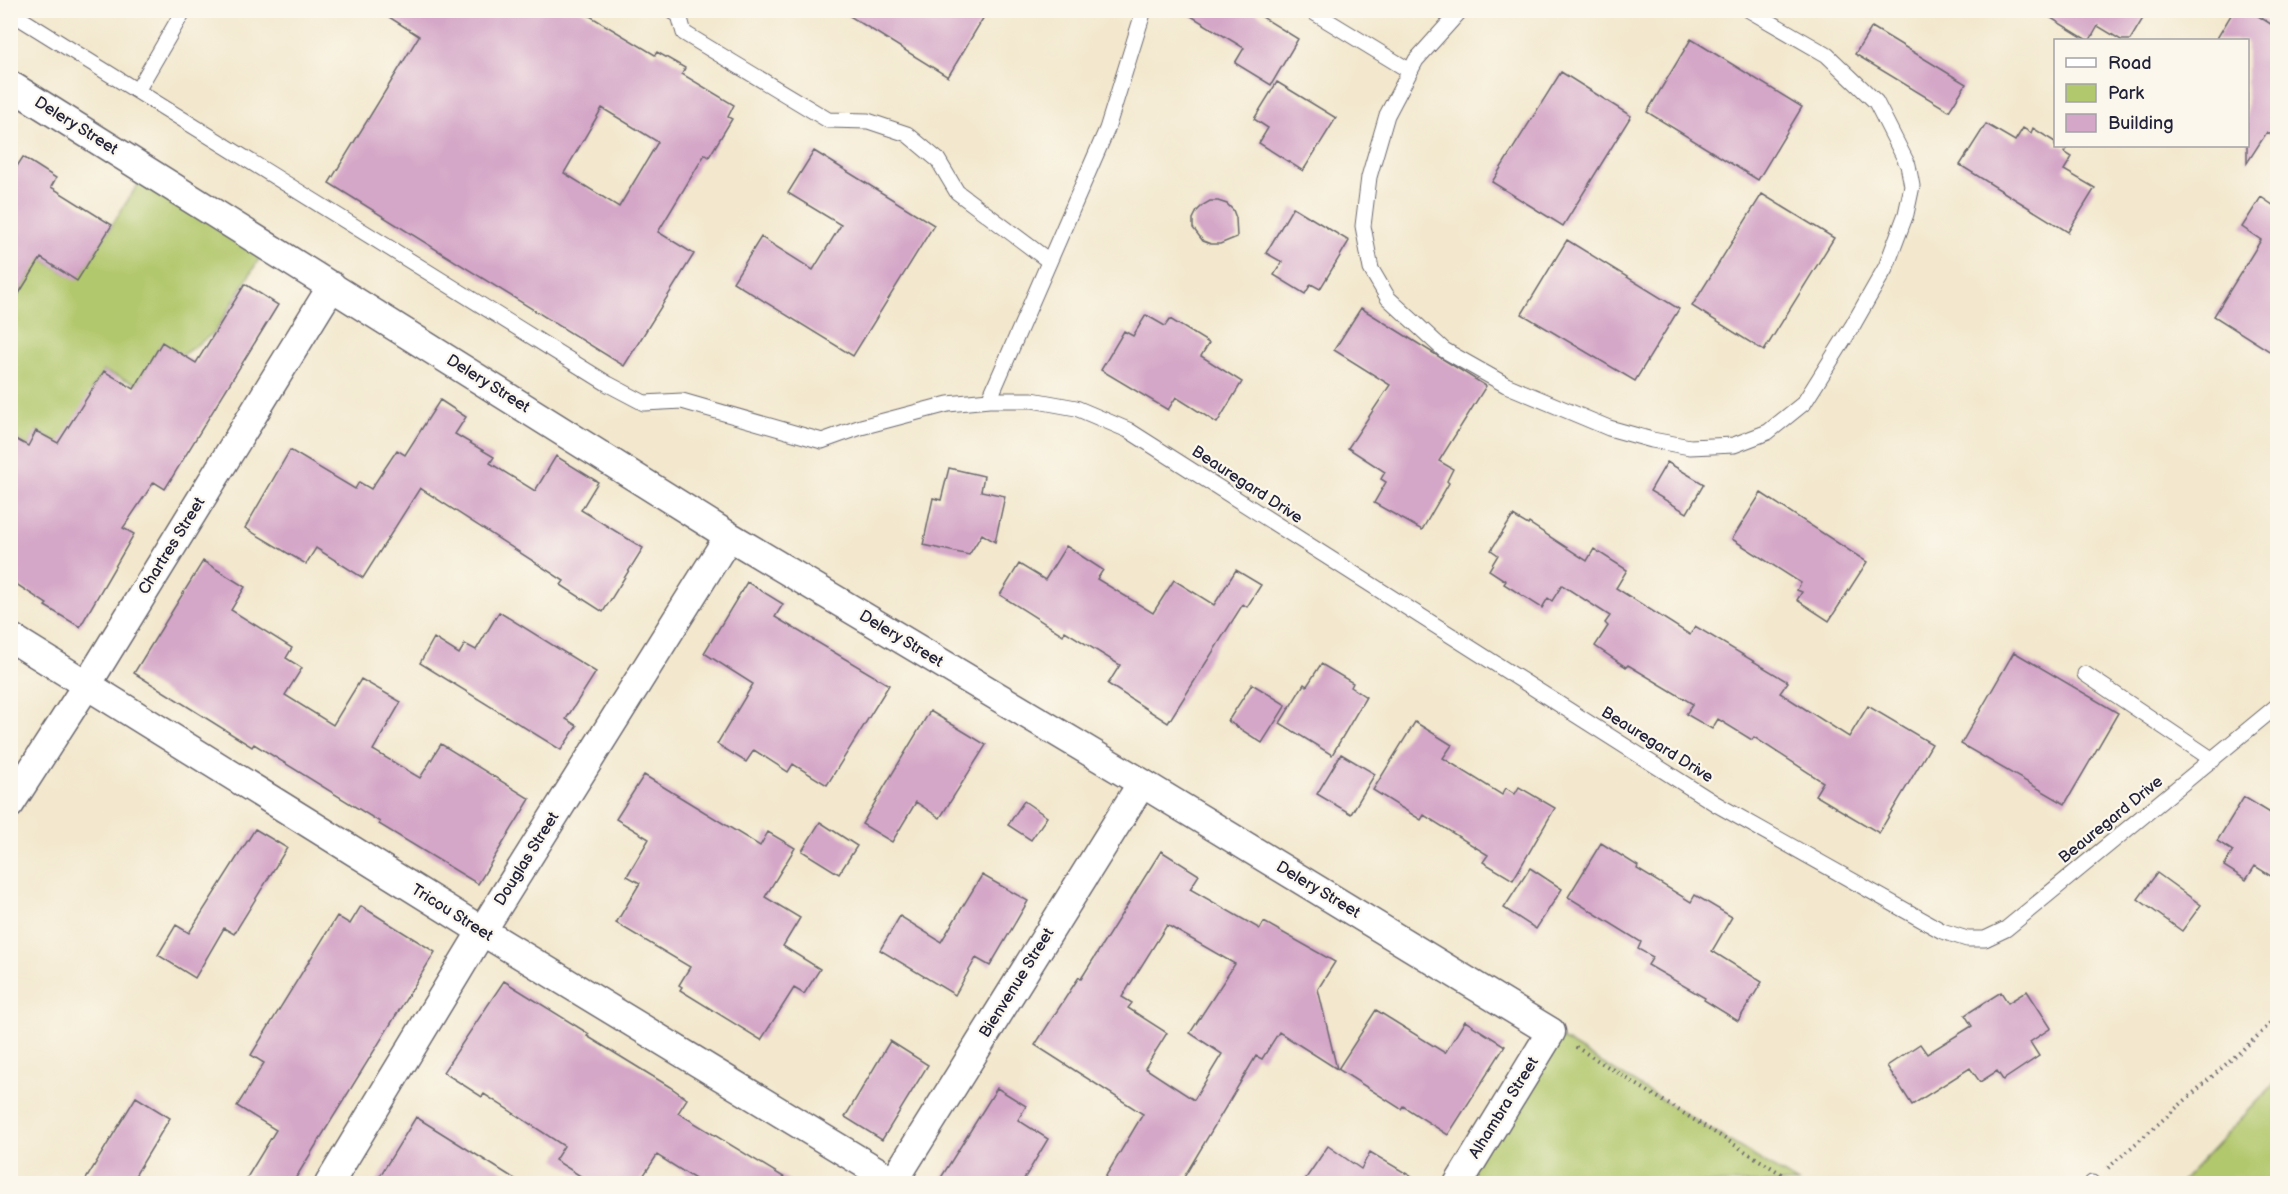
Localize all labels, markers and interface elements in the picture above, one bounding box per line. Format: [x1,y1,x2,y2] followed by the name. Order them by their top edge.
[2054,39,2249,147] legend
[2108,53,2152,74] text: Road
[2108,83,2144,104] text: Park
[31,93,121,159] street label: Delery Street
[2108,113,2174,134] text: Building
[443,351,533,417] street label: Delery Street
[1188,442,1306,528] street label: Beauregard Drive
[135,494,209,598] street label: Chartres Street
[856,607,947,672] street label: Delery Street
[1598,703,1717,787] street label: Beauregard Drive
[2055,772,2167,868] street label: Beauregard Drive
[491,809,563,909] street label: Douglas Street
[1273,858,1364,923] street label: Delery Street
[408,880,496,946] street label: Tricou Street
[976,925,1058,1041] street label: Bienvenue Street
[1465,1054,1543,1162] street label: Alhambra Street

